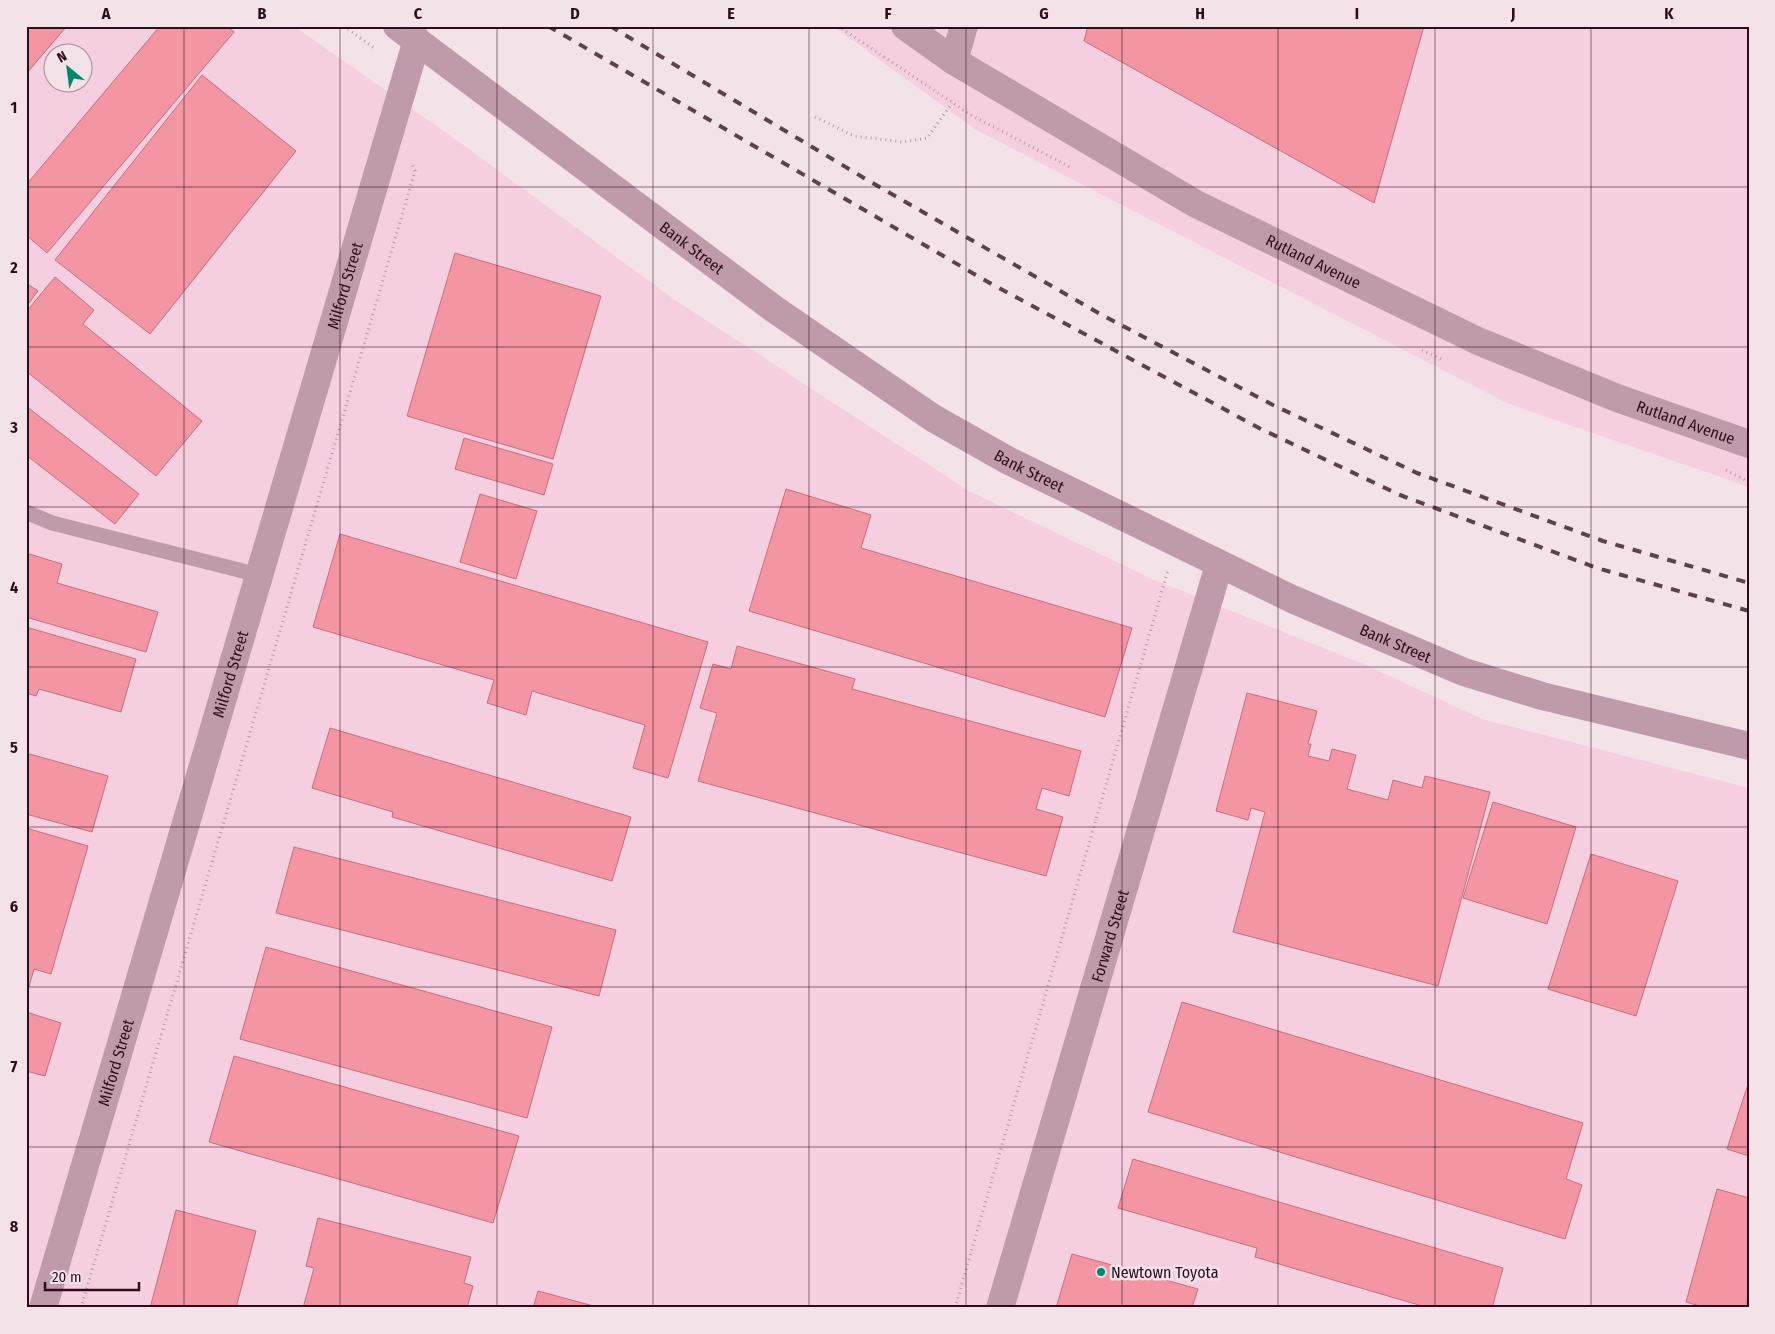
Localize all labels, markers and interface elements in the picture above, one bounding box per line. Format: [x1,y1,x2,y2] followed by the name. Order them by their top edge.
[101,4,111,23] text: A
[258,4,267,23] text: B
[414,4,423,23] text: C
[570,4,580,23] text: D
[727,4,735,23] text: E
[884,4,892,23] text: F
[1039,4,1049,23] text: G
[1195,4,1205,23] text: H
[1355,4,1359,23] text: I
[1510,4,1515,23] text: J
[1664,4,1674,23] text: K
[42,42,92,92] north arrow
[54,48,70,67] text: N
[11,98,17,117] text: 1
[656,218,728,279] street label: Bank Street
[1263,230,1364,293] street label: Rutland Avenue
[323,239,367,331] street label: Milford Street
[9,258,18,277] text: 2
[1634,397,1738,448] street label: Rutland Avenue
[9,418,18,437] text: 3
[991,446,1068,497] street label: Bank Street
[10,578,18,597] text: 4
[1357,620,1435,667] street label: Bank Street
[209,628,252,720] street label: Milford Street
[10,738,18,757] text: 5
[1088,887,1133,984] street label: Forward Street
[10,897,18,916] text: 6
[94,1016,138,1108] street label: Milford Street
[11,1057,18,1076] text: 7
[10,1217,19,1236] text: 8
[45,1259,139,1291] scale bar
[1111,1263,1219,1282] place label: Newtown Toyota
[1095,1266,1107,1278] marker: Newtown Toyota
[52,1268,82,1286] text: 20 m

